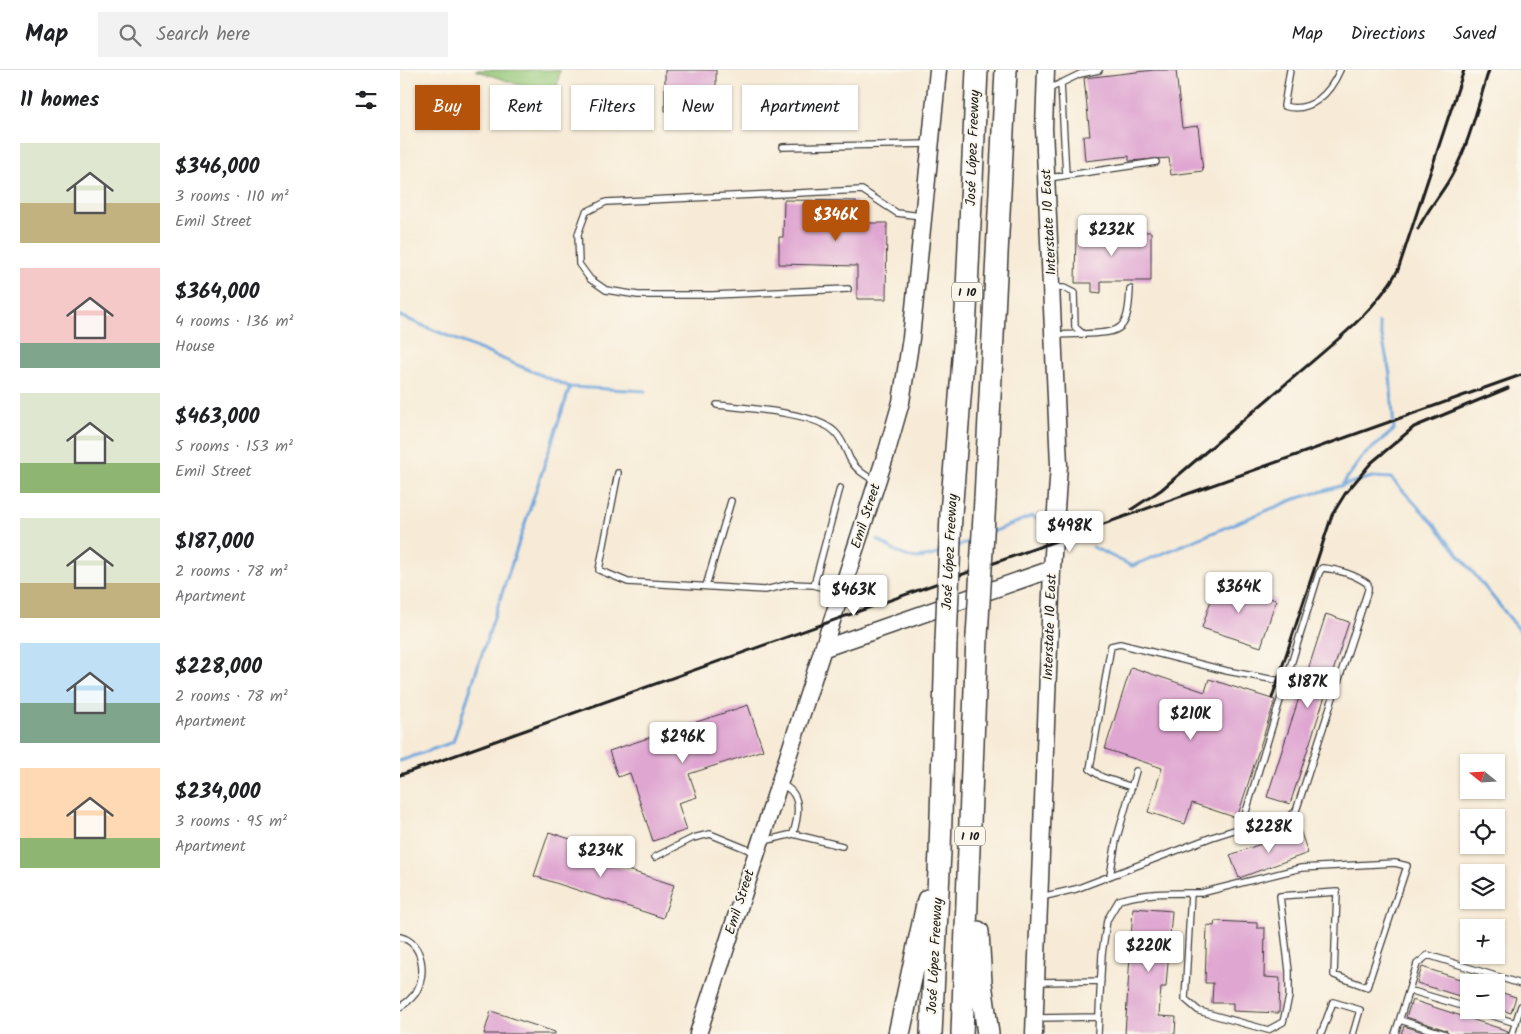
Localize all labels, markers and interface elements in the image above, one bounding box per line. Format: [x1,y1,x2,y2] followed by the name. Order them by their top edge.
[98,12,448,57] search box
[25,15,68,54] text: Map
[156,20,250,50] text: Search here
[1291,20,1323,49] text: Map
[1351,20,1425,49] text: Directions
[1453,20,1496,49] text: Saved
[116,21,144,49] icon: search
[20,84,99,117] text: 11 homes
[415,85,480,130] chip: Buy
[490,85,561,130] chip: Rent
[571,85,654,130] chip: Filters
[664,85,732,130] chip: New
[742,85,858,130] chip: Apartment
[352,86,380,114] icon: filters
[960,89,986,207] street label: José López Freeway
[175,151,260,184] text: $346,000
[60,163,120,223] icon: home
[1035,168,1063,276] street label: Interstate 10 East
[175,184,289,209] text: 3 rooms · 110 m²
[801,200,871,242] pin: $346K
[813,203,859,228] text: $346K
[175,209,252,234] text: Emil Street
[1077,214,1147,257] pin: $232K
[1089,218,1135,243] text: $232K
[175,276,260,309] text: $364,000
[952,282,982,302] road number: I 10
[60,288,120,348] icon: home
[175,309,293,334] text: 4 rooms · 136 m²
[175,334,215,359] text: House
[175,401,260,434] text: $463,000
[60,413,120,473] icon: home
[175,434,293,459] text: 5 rooms · 153 m²
[175,459,252,484] text: Emil Street
[845,480,887,551] street label: Emil Street
[936,493,964,611] street label: José López Freeway
[1035,510,1105,553] pin: $498K
[1047,514,1093,539] text: $498K
[175,526,254,559] text: $187,000
[60,538,120,598] icon: home
[175,559,288,584] text: 2 rooms · 78 m²
[1204,572,1274,614] pin: $364K
[1037,573,1063,681] street label: Interstate 10 East
[819,574,889,617] pin: $463K
[1216,575,1262,600] text: $364K
[831,578,877,603] text: $463K
[175,584,246,609] text: Apartment
[175,651,262,684] text: $228,000
[60,663,120,723] icon: home
[1273,666,1343,709] pin: $187K
[1288,670,1328,695] text: $187K
[175,684,288,709] text: 2 rooms · 78 m²
[1156,698,1226,741] pin: $210K
[1170,702,1212,727] text: $210K
[175,709,246,734] text: Apartment
[648,722,718,764] pin: $296K
[660,725,706,750] text: $296K
[1460,754,1505,799] north arrow
[1460,754,1505,1019] map controls
[175,776,260,809] text: $234,000
[60,788,120,848] icon: home
[175,809,287,834] text: 3 rooms · 95 m²
[1460,809,1505,854] button: locate
[1234,812,1304,854] pin: $228K
[1245,815,1293,840] text: $228K
[955,826,985,846] road number: I 10
[175,834,246,859] text: Apartment
[566,836,636,878] pin: $234K
[578,839,624,864] text: $234K
[1460,864,1505,909] button: layers
[719,866,761,937] street label: Emil Street
[921,897,949,1015] street label: José López Freeway
[1460,919,1505,964] button: +
[1114,930,1184,973] pin: $220K
[1126,934,1172,959] text: $220K
[1460,974,1505,1019] button: −

